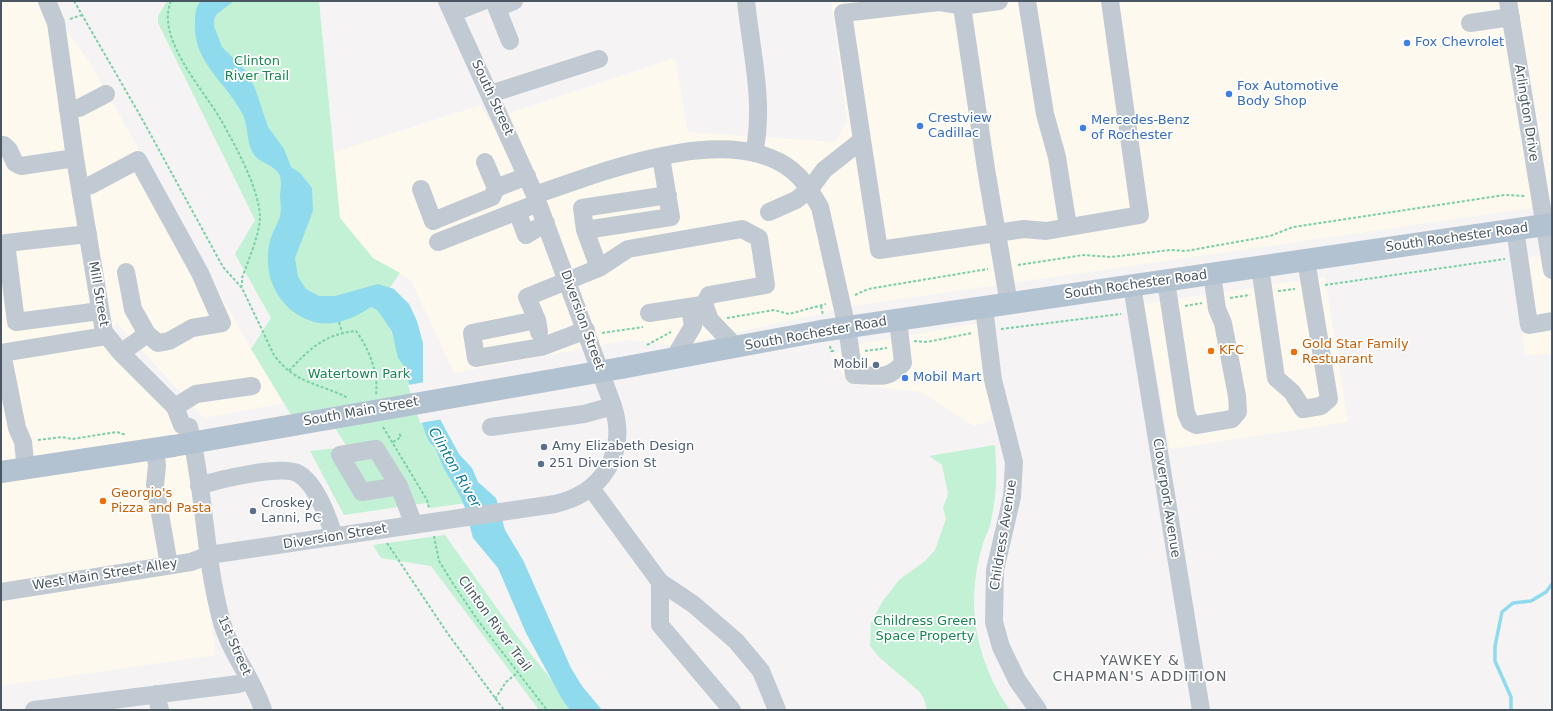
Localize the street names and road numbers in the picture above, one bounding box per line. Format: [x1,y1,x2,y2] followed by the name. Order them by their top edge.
[468,58,516,138] street label: South Street
[1511,63,1541,163] street label: Arlington Drive
[1385,220,1529,256] street label: South Rochester Road
[85,260,111,328] street label: Mill Street
[1064,267,1208,303] street label: South Rochester Road
[557,268,607,372] street label: Diversion Street
[744,314,888,354] street label: South Rochester Road
[302,394,420,430] street label: South Main Street
[1149,437,1183,559] street label: Cloverport Avenue
[988,479,1020,591] street label: Childress Avenue
[282,521,388,553] street label: Diversion Street
[31,556,179,594] street label: West Main Street Alley
[454,573,534,675] street label: Clinton River Trail
[214,614,254,678] street label: 1st Street

